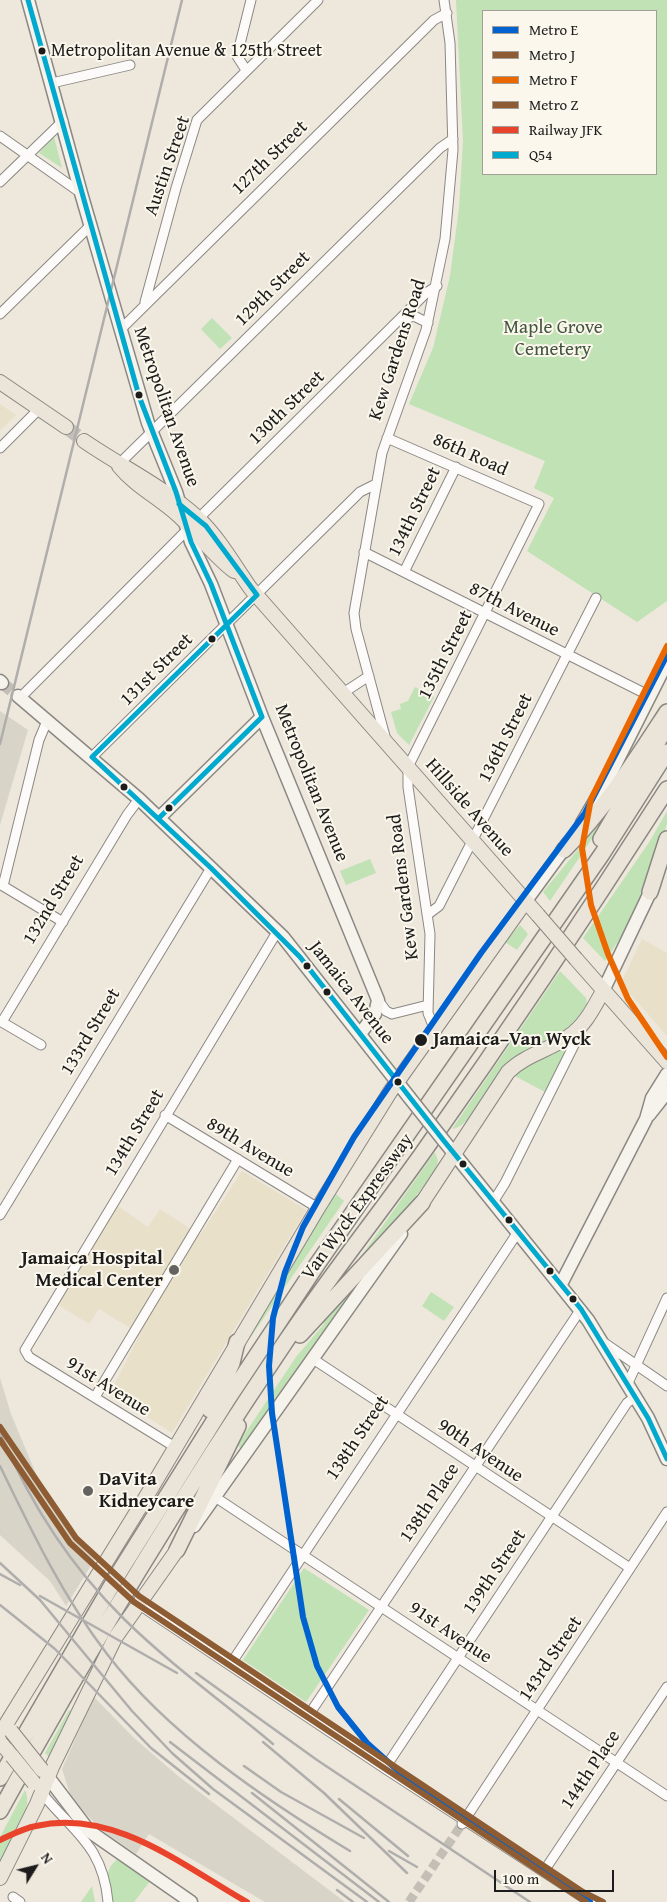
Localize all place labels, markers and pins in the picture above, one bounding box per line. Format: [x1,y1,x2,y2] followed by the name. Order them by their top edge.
[51,40,322,62] place label: Metropolitan Avenue & 125th Street
[37,46,47,56] marker: Metropolitan Avenue & 125th Street
[134,390,144,400] unlabelled marker
[207,634,217,644] unlabelled marker
[119,782,129,792] unlabelled marker
[164,803,174,813] unlabelled marker
[302,961,312,971] unlabelled marker
[322,987,332,997] unlabelled marker
[433,1029,591,1051] place label: Jamaica–Van Wyck
[413,1032,429,1048] marker: Jamaica–Van Wyck
[393,1077,403,1087] unlabelled marker
[458,1159,468,1169] unlabelled marker
[504,1215,514,1225] unlabelled marker
[21,1248,163,1292] place label: Jamaica Hospital Medical Center
[167,1263,181,1277] marker: Jamaica Hospital Medical Center
[545,1266,555,1276] unlabelled marker
[568,1294,578,1304] unlabelled marker
[99,1469,194,1513] place label: DaVita Kidneycare
[81,1484,95,1498] marker: DaVita Kidneycare

